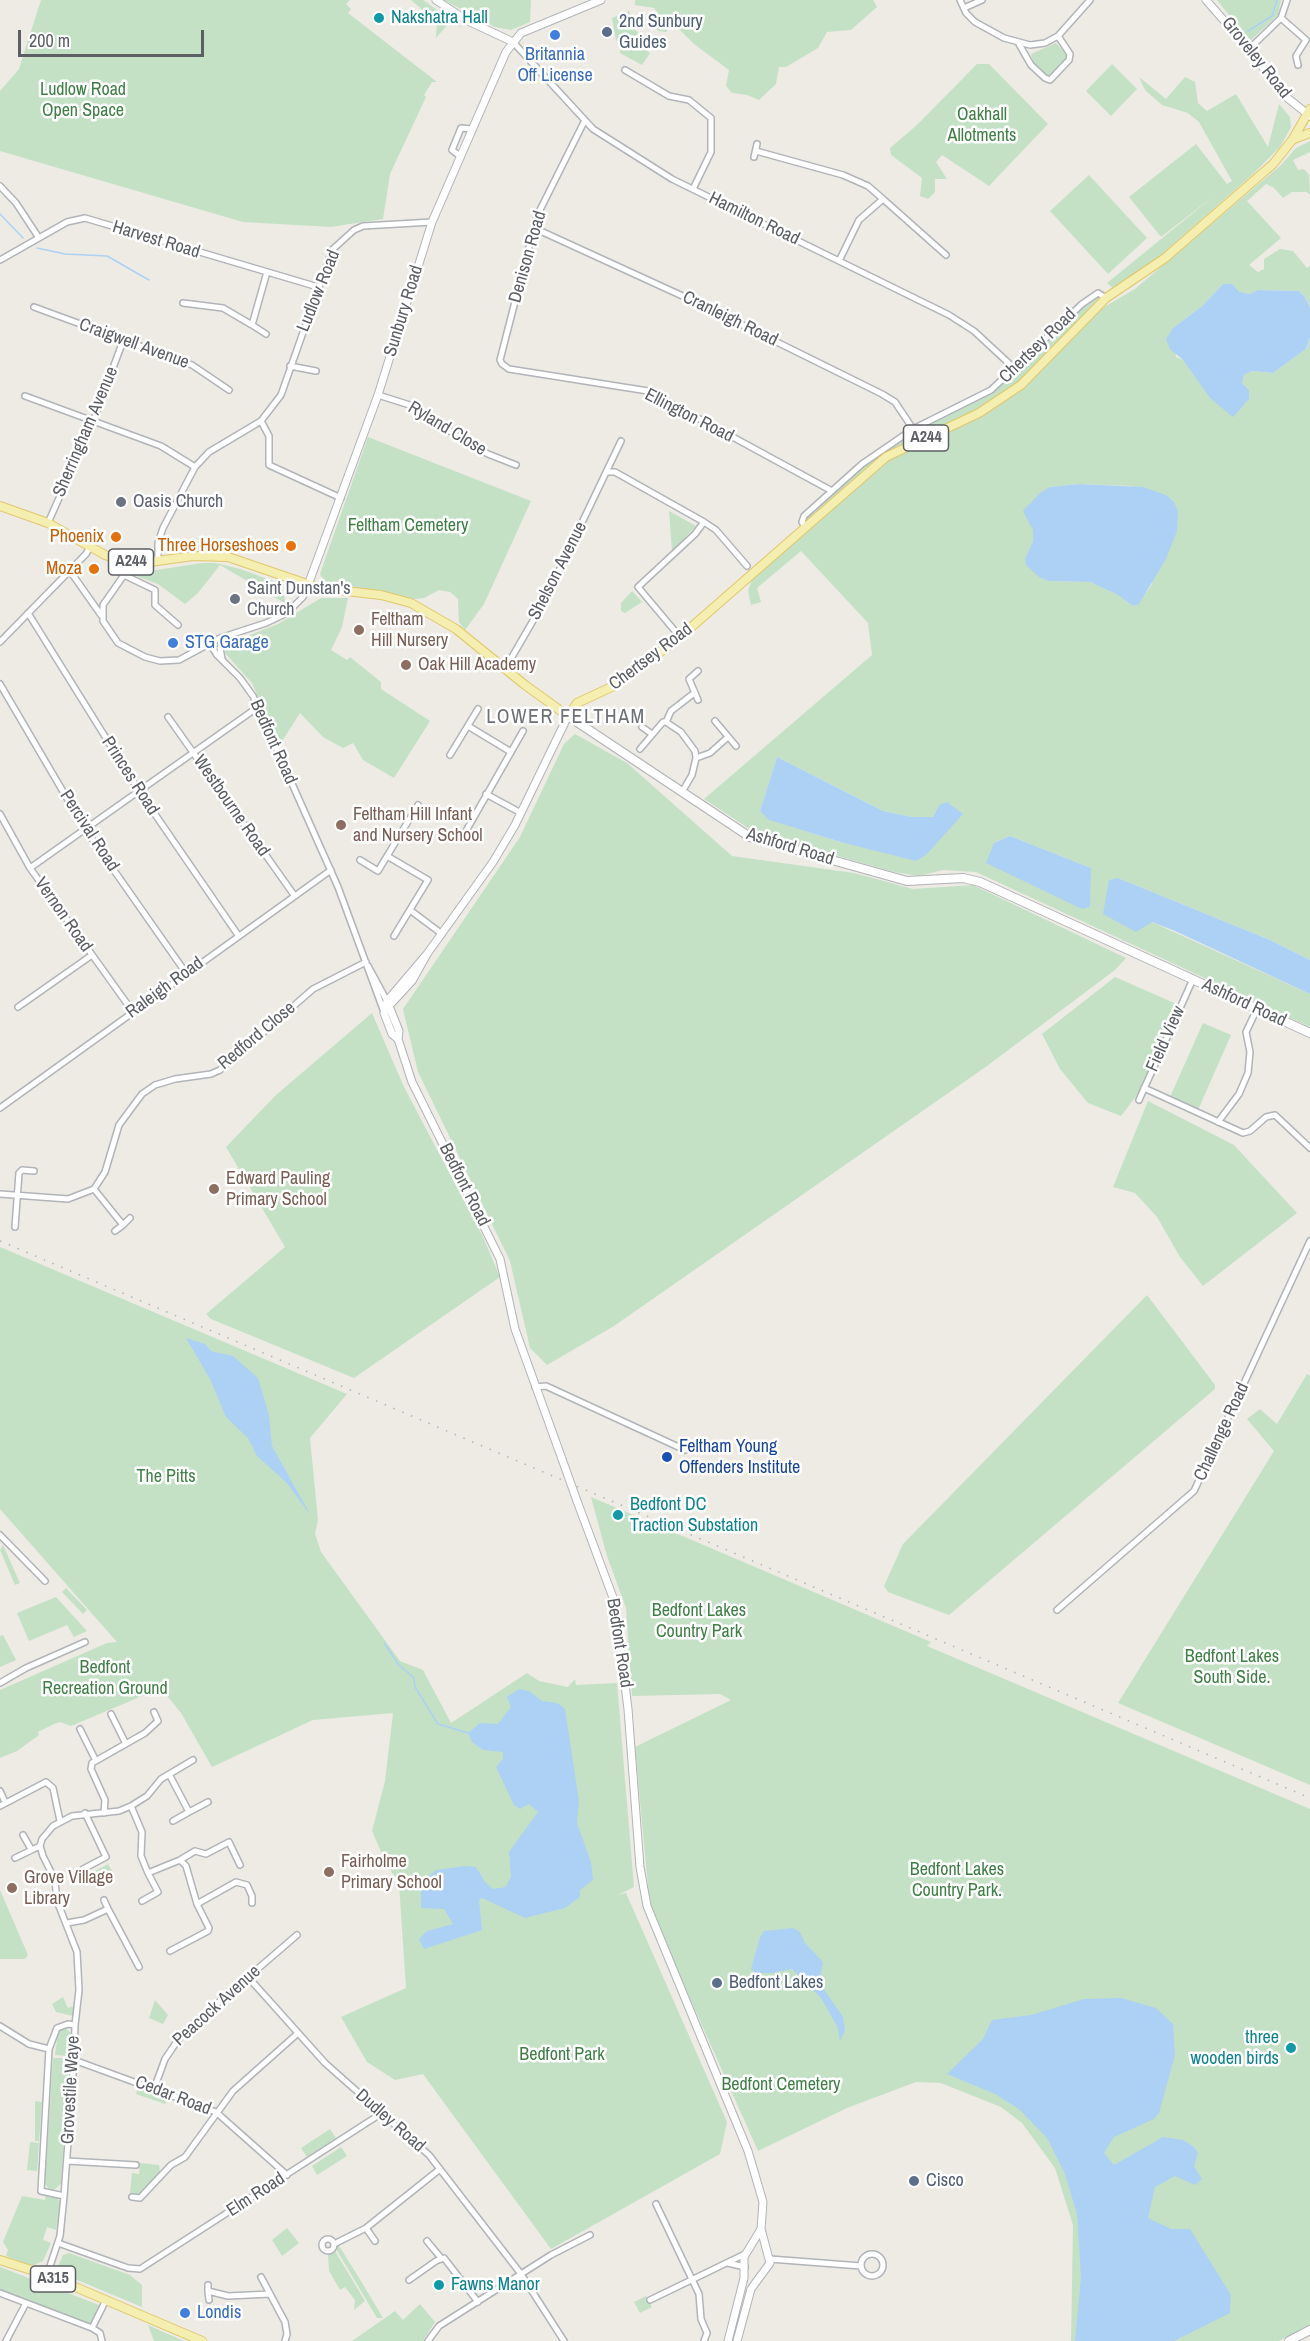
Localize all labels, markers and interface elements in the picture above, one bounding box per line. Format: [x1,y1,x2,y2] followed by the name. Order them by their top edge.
[391,7,488,29] place label: Nakshatra Hall
[372,11,386,25] marker: Nakshatra Hall
[619,11,703,54] place label: 2nd Sunbury Guides
[1217,13,1295,103] street label: Groveley Road
[21,18,207,56] scale bar
[600,25,614,39] marker: 2nd Sunbury Guides
[29,28,70,53] text: 200 m
[548,28,562,42] marker: Britannia Off License
[517,44,593,86] place label: Britannia Off License
[40,79,126,122] park label: Ludlow Road Open Space
[948,104,1016,146] park label: Oakhall Allotments
[705,188,803,250] street label: Hamilton Road
[505,209,551,305] street label: Denison Road
[110,216,202,264] street label: Harvest Road
[293,247,345,335] street label: Ludlow Road
[380,263,428,359] street label: Sunbury Road
[679,287,781,351] street label: Cranleigh Road
[995,304,1081,388] street label: Chertsey Road
[76,314,192,374] street label: Craigwell Avenue
[49,364,123,500] street label: Sherringham Avenue
[641,384,737,448] street label: Ellington Road
[404,397,490,461] street label: Ryland Close
[904,425,948,451] road number: A244
[133,491,223,513] place label: Oasis Church
[114,495,128,509] marker: Oasis Church
[348,515,468,537] park label: Feltham Cemetery
[524,518,592,624] street label: Shelson Avenue
[50,526,104,548] place label: Phoenix
[109,530,123,544] marker: Phoenix
[158,535,279,557] place label: Three Horseshoes
[284,539,298,553] marker: Three Horseshoes
[108,549,154,575] road number: A244
[46,558,82,580] place label: Moza
[87,562,101,576] marker: Moza
[247,578,351,620] place label: Saint Dunstan's Church
[228,592,242,606] marker: Saint Dunstan's Church
[371,609,448,652] place label: Feltham Hill Nursery
[605,619,697,695] street label: Chertsey Road
[352,623,366,637] marker: Feltham Hill Nursery
[185,632,269,654] place label: STG Garage
[166,636,180,650] marker: STG Garage
[418,654,536,676] place label: Oak Hill Academy
[399,658,413,672] marker: Oak Hill Academy
[245,696,301,788] street label: Bedfont Road
[486,706,646,730] district label: LOWER FELTHAM
[97,733,163,819] street label: Princes Road
[188,751,274,861] street label: Westbourne Road
[55,786,123,876] street label: Percival Road
[353,804,483,846] place label: Feltham Hill Infant and Nursery School
[334,818,348,832] marker: Feltham Hill Infant and Nursery School
[744,823,836,871] street label: Ashford Road
[29,874,97,956] street label: Vernon Road
[122,953,208,1023] street label: Raleigh Road
[1199,974,1289,1032] street label: Ashford Road
[214,997,300,1075] street label: Redford Close
[1142,1003,1190,1075] street label: Field View
[434,1140,494,1230] street label: Bedfont Road
[226,1168,330,1210] place label: Edward Pauling Primary School
[207,1182,221,1196] marker: Edward Pauling Primary School
[1190,1379,1254,1485] street label: Challenge Road
[679,1436,800,1478] place label: Feltham Young Offenders Institute
[660,1450,674,1464] marker: Feltham Young Offenders Institute
[136,1466,196,1488] park label: The Pitts
[630,1494,758,1537] place label: Bedfont DC Traction Substation
[611,1508,625,1522] marker: Bedfont DC Traction Substation
[601,1597,637,1689] street label: Bedfont Road
[652,1600,746,1642] park label: Bedfont Lakes Country Park
[1185,1646,1279,1688] park label: Bedfont Lakes South Side.
[42,1657,168,1700] park label: Bedfont Recreation Ground
[341,1851,442,1894] place label: Fairholme Primary School
[910,1859,1004,1902] park label: Bedfont Lakes Country Park.
[322,1865,336,1879] marker: Fairholme Primary School
[24,1867,113,1910] place label: Grove Village Library
[5,1881,19,1895] marker: Grove Village Library
[169,1961,265,2051] street label: Peacock Avenue
[729,1972,823,1994] place label: Bedfont Lakes
[710,1976,724,1990] marker: Bedfont Lakes
[1190,2027,1279,2070] place label: three wooden birds
[57,2035,85,2145] street label: Grovestile Waye
[1284,2041,1298,2055] marker: three wooden birds
[519,2044,605,2066] park label: Bedfont Park
[132,2072,214,2120] street label: Cedar Road
[722,2074,840,2096] park label: Bedfont Cemetery
[351,2085,429,2157] street label: Dudley Road
[223,2168,289,2222] street label: Elm Road
[926,2170,964,2192] place label: Cisco
[907,2174,921,2188] marker: Cisco
[31,2266,76,2292] road number: A315
[451,2274,540,2296] place label: Fawns Manor
[432,2278,446,2292] marker: Fawns Manor
[197,2302,241,2324] place label: Londis
[178,2306,192,2320] marker: Londis

